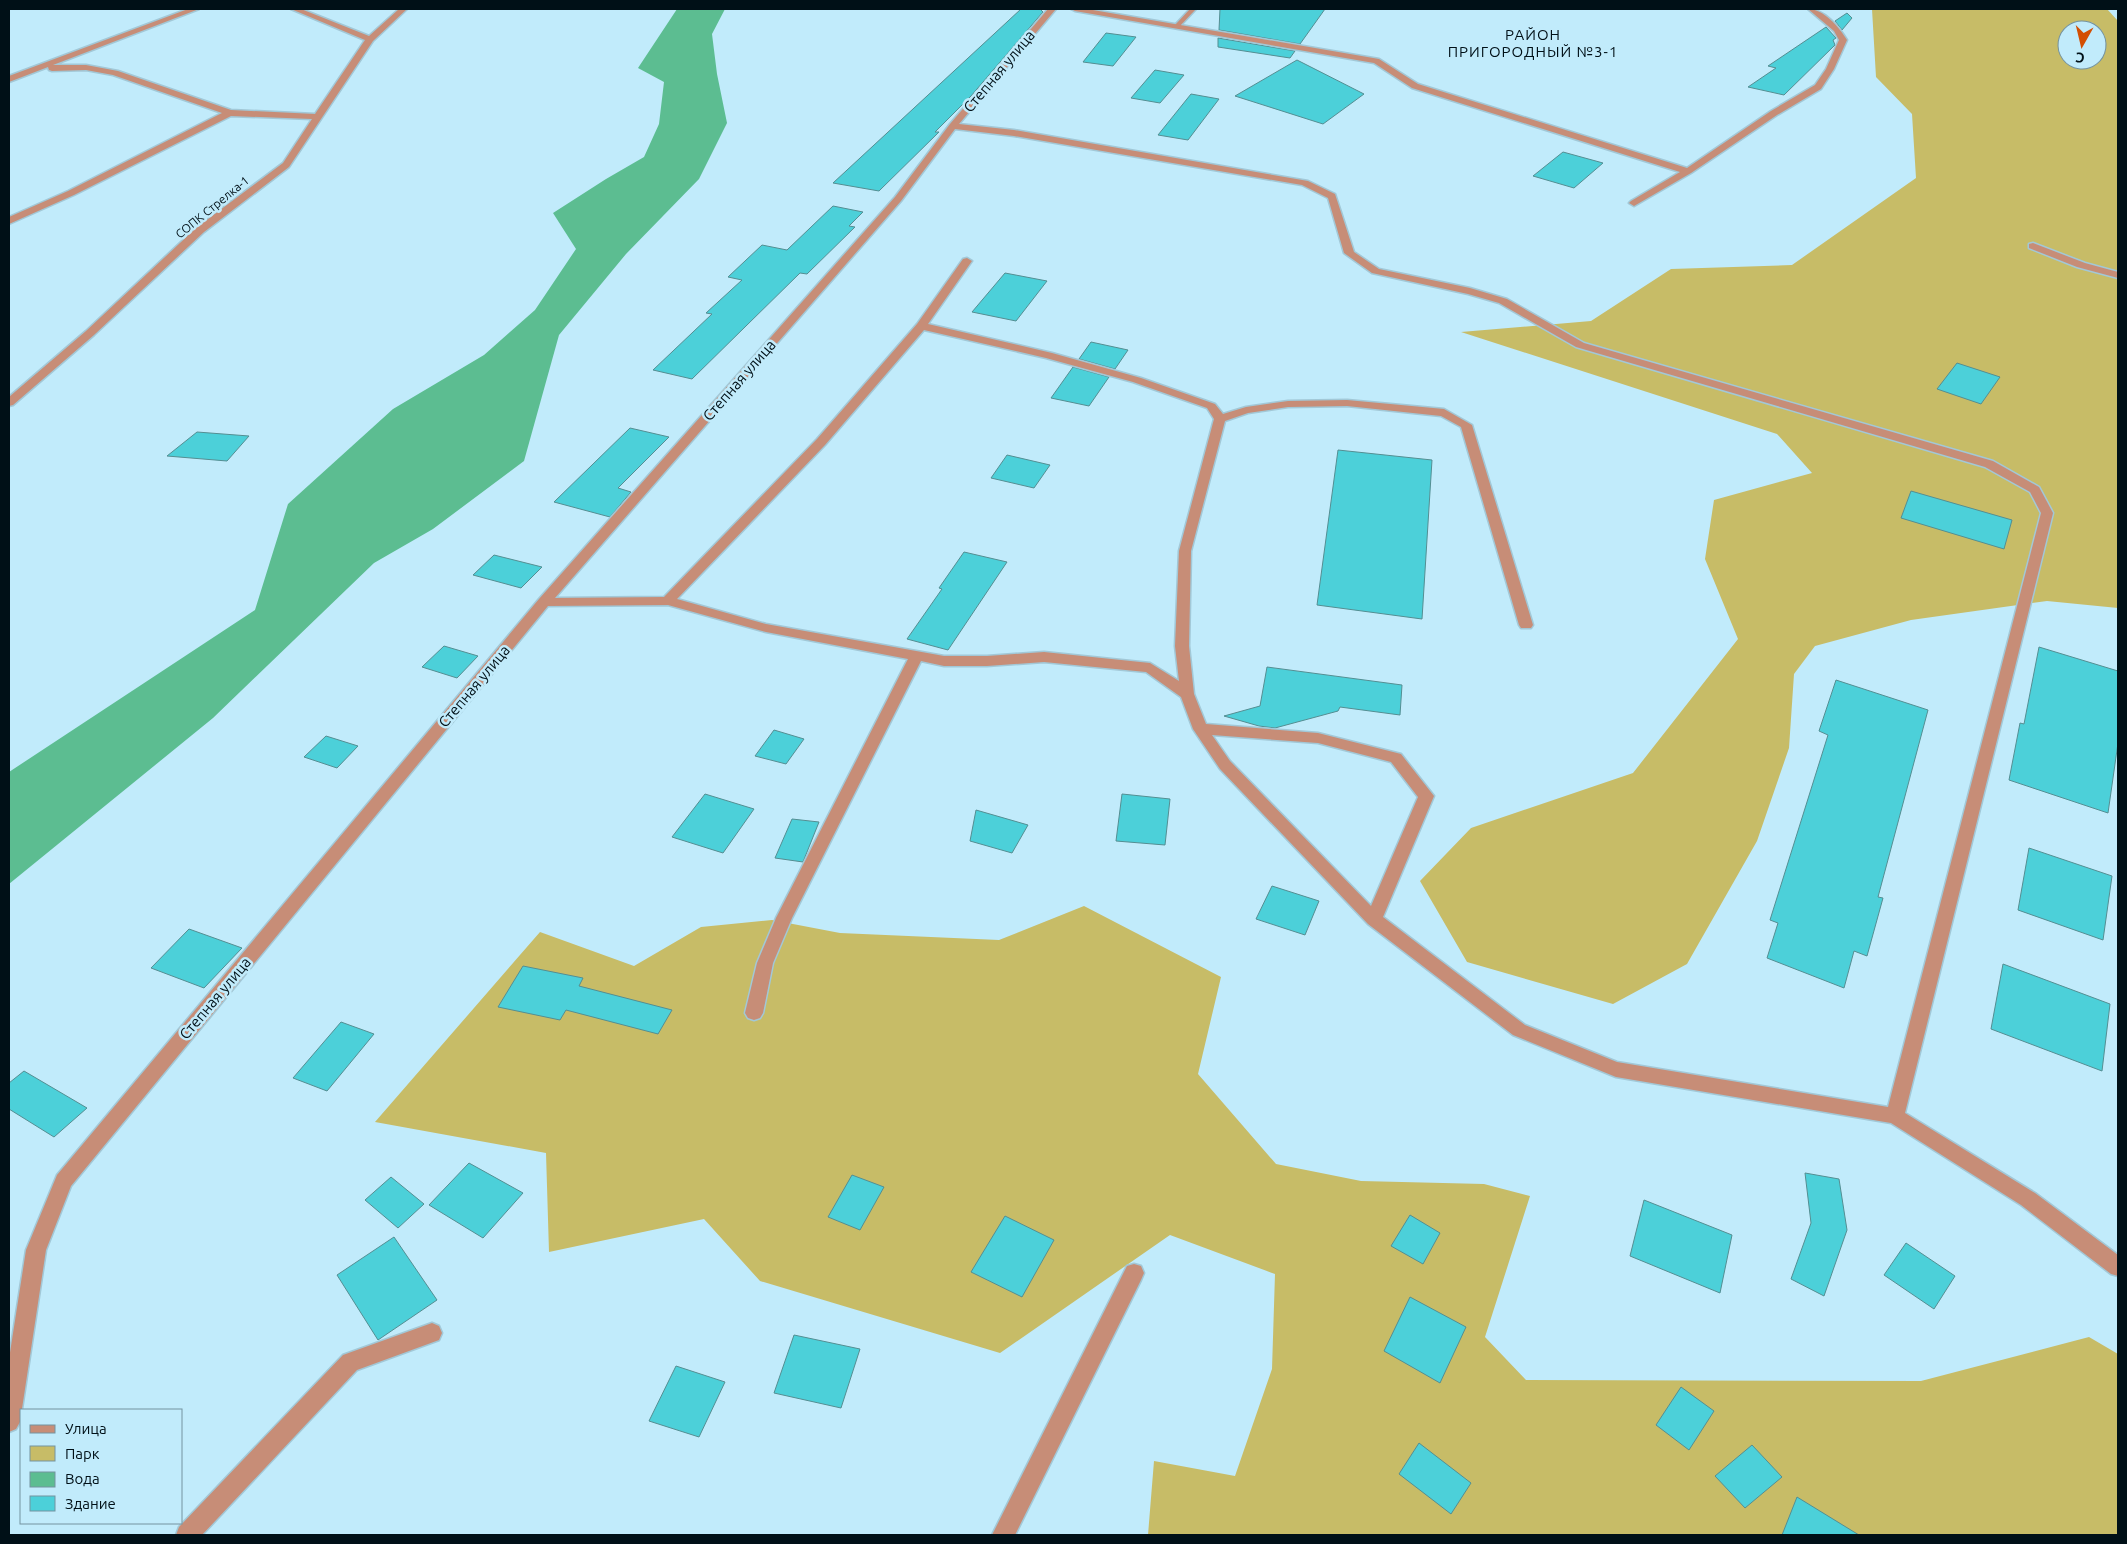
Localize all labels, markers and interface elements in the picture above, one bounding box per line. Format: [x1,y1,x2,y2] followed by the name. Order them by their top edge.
[2057,20,2107,70] north arrow
[1448,26,1618,60] district label: РАЙОН ПРИГОРОДНЫЙ №3-1
[960,27,1038,115] street label: Степная улица
[2075,49,2086,66] text: С
[173,173,251,241] street label: СОПК Стрелка-1
[699,336,779,424] street label: Степная улица
[435,642,513,730] street label: Степная улица
[176,954,254,1042] street label: Степная улица
[20,1409,182,1524] legend
[65,1420,107,1437] text: Улица
[65,1445,100,1462] text: Парк
[65,1470,100,1487] text: Вода
[65,1495,116,1512] text: Здание

